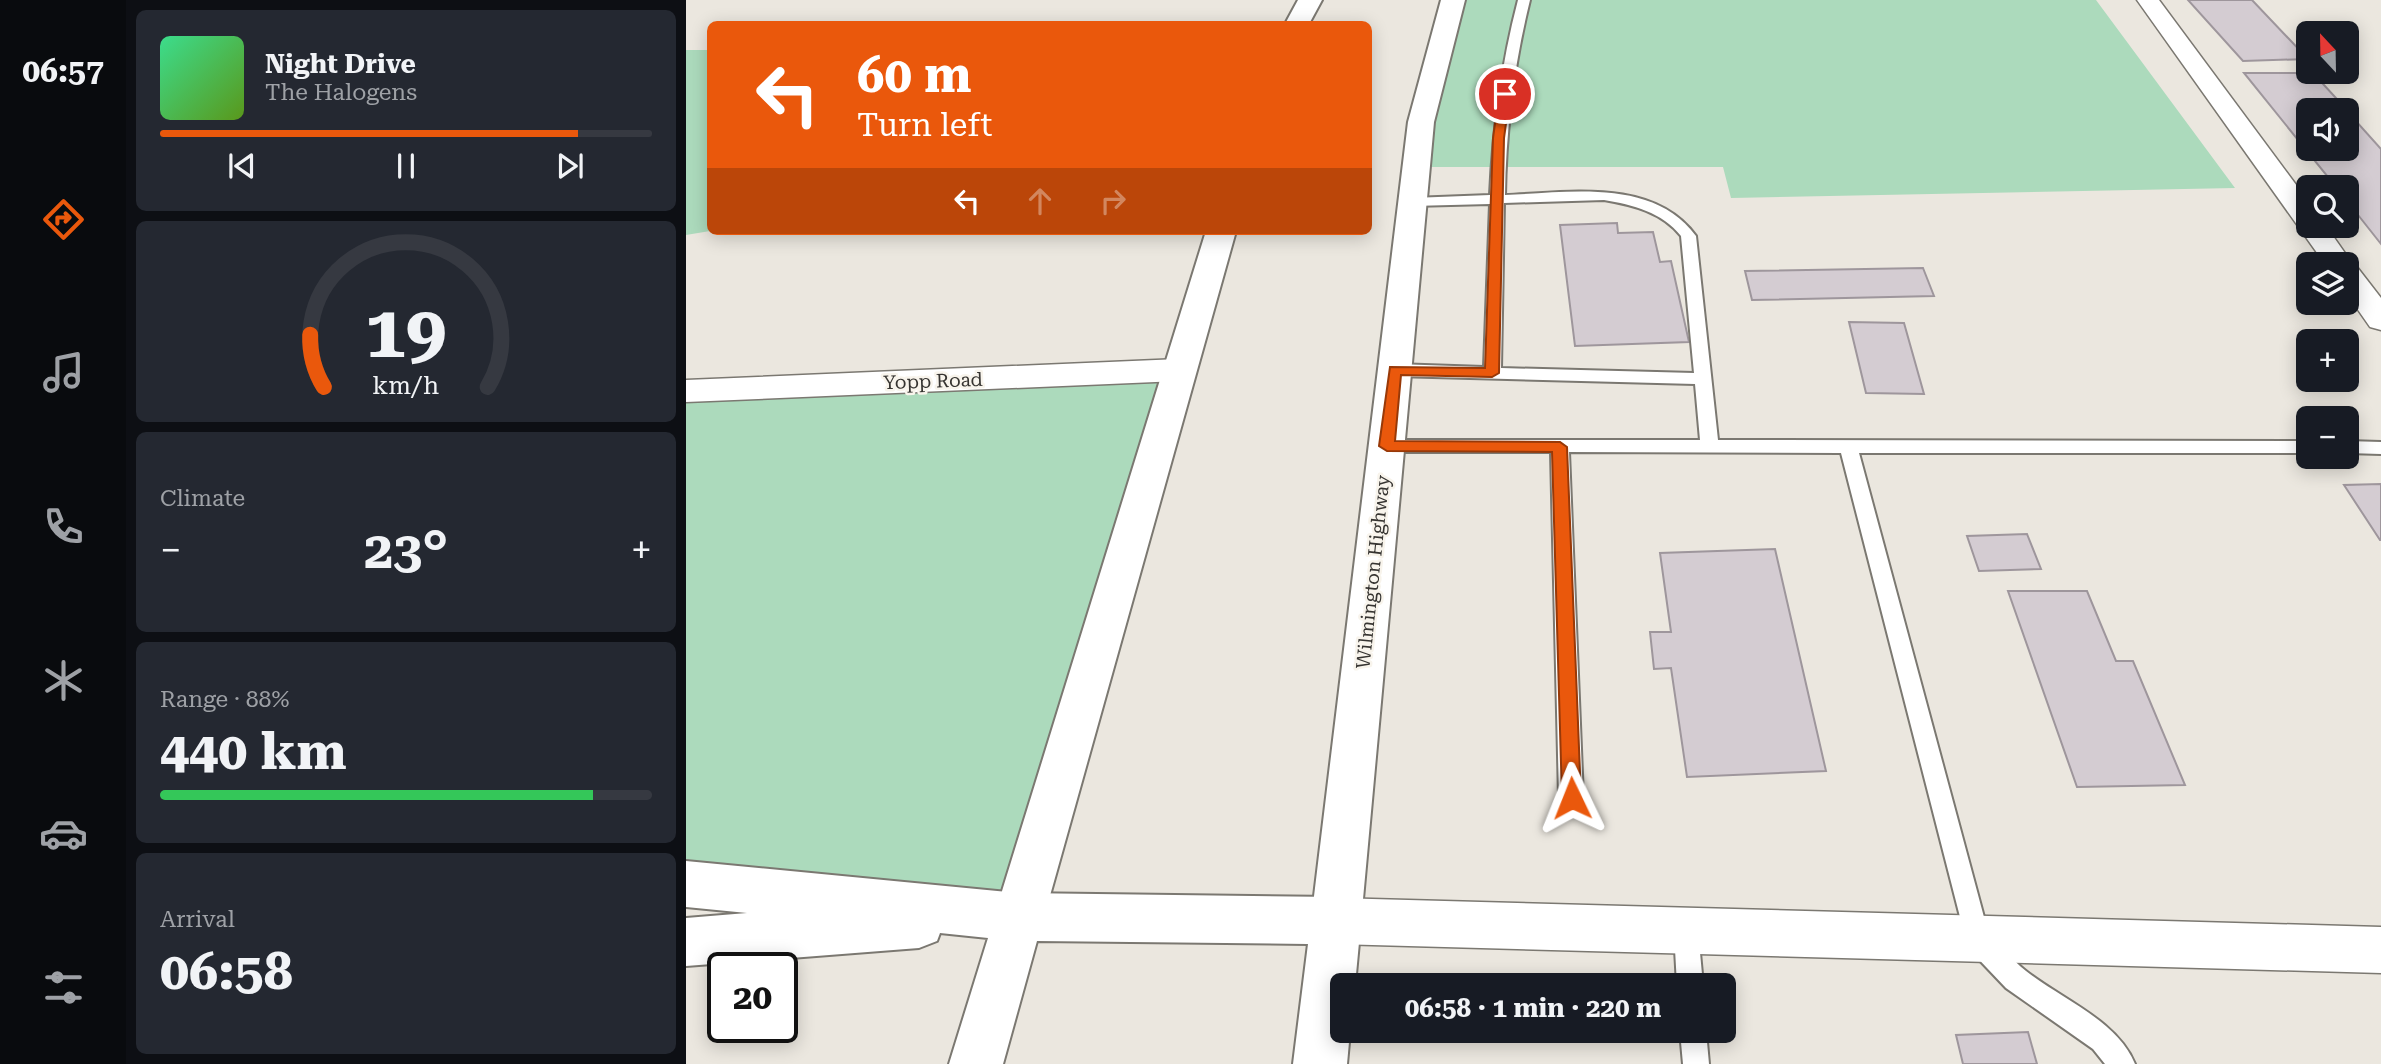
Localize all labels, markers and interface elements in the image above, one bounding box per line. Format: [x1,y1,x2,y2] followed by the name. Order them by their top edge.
[2296,21,2359,84] north arrow
[2296,21,2359,469] map controls
[857,47,972,104] text: 60 m
[265,49,416,79] text: Night Drive
[742,49,833,140] icon: left
[22,52,104,90] text: 06:57
[1475,64,1535,124] pin
[1486,75,1524,113] icon: arrive
[265,79,417,106] text: The Halogens
[2296,98,2359,161] button: sound
[857,106,992,144] text: Turn left
[223,147,261,185] icon: previous
[387,147,425,185] icon: pause
[551,147,589,185] icon: next
[2296,175,2359,238] button: search
[948,182,986,220] icon: left
[1021,182,1059,220] icon: ahead
[1094,182,1132,220] icon: right
[39,195,88,244] icon: directions
[2296,252,2359,315] button: layers
[365,291,447,376] text: 19
[2296,329,2359,392] button: +
[39,348,88,397] icon: music
[883,368,983,394] street label: Yopp Road
[373,371,439,400] text: km/h
[2296,406,2359,469] button: −
[1351,473,1395,670] street label: Wilmington Highway
[160,485,245,512] text: Climate
[39,502,88,551] icon: phone
[364,520,448,581] text: 23°
[160,528,181,572] text: −
[631,528,652,572] text: +
[39,656,88,705] icon: climate
[160,686,289,713] text: Range · 88%
[160,721,347,782] text: 440 km
[1535,761,1609,835] position arrow
[39,809,88,858] icon: car
[160,906,235,933] text: Arrival
[160,941,293,1002] text: 06:58
[707,952,798,1043] speed limit sign: 20
[39,963,88,1012] icon: filters
[1405,993,1661,1023] text: 06:58 · 1 min · 220 m

